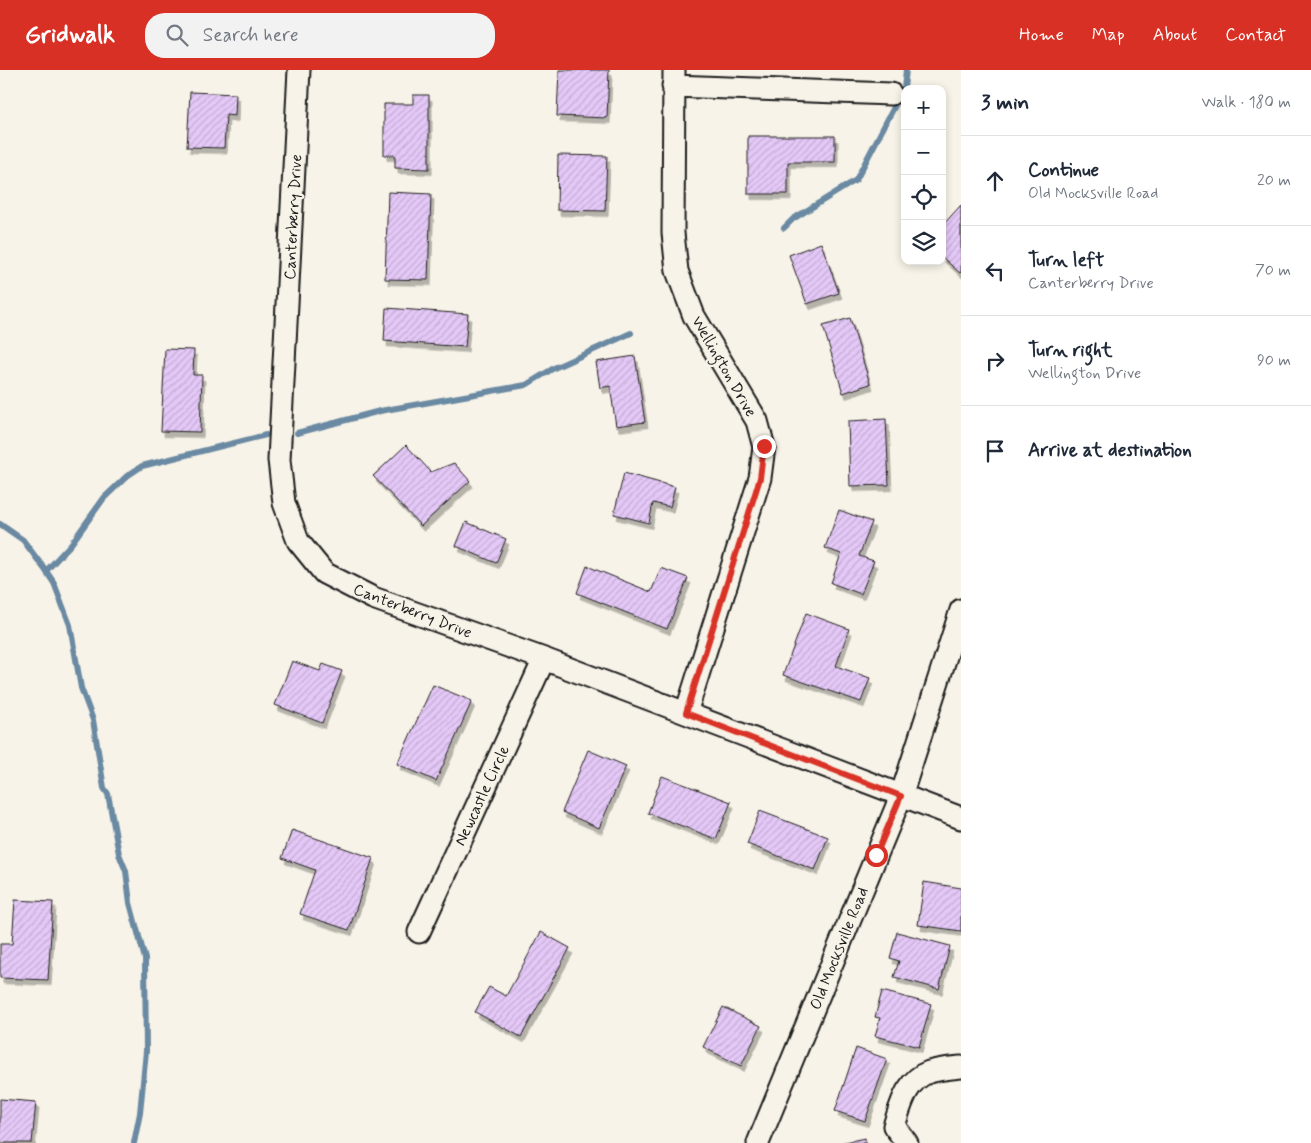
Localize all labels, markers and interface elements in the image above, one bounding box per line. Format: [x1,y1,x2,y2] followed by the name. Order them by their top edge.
[145,13,495,58] search box
[25,20,115,51] text: Gridwalk
[163,21,191,49] icon: search
[203,23,298,48] text: Search here
[1019,23,1064,47] text: Home
[1092,23,1125,47] text: Map
[1153,23,1197,47] text: About
[1225,23,1286,47] text: Contact
[901,85,946,265] map controls
[901,85,946,130] button: +
[981,89,1029,117] text: 3 min
[1202,92,1291,113] text: Walk · 180 m
[901,130,946,175] button: −
[280,154,307,280] street label: Canterberry Drive
[1028,158,1099,183] text: Continue
[981,167,1009,195] icon: ahead
[1257,170,1291,191] text: 20 m
[901,175,946,220] button: locate
[1028,183,1158,204] text: Old Mocksville Road
[901,220,946,265] button: layers
[1028,248,1104,273] text: Turn left
[981,257,1009,285] icon: left
[1255,260,1291,281] text: 70 m
[1028,273,1154,294] text: Canterberry Drive
[685,312,761,422] street label: Wellington Drive
[1028,338,1112,363] text: Turn right
[981,347,1009,375] icon: right
[1257,350,1291,371] text: 90 m
[1028,363,1141,384] text: Wellington Drive
[753,435,776,458] route end
[981,437,1009,465] icon: arrive
[1028,438,1192,463] text: Arrive at destination
[350,579,475,644] street label: Canterberry Drive
[450,742,515,849] street label: Newcastle Circle
[865,844,888,867] route start
[805,884,874,1013] street label: Old Mocksville Road

